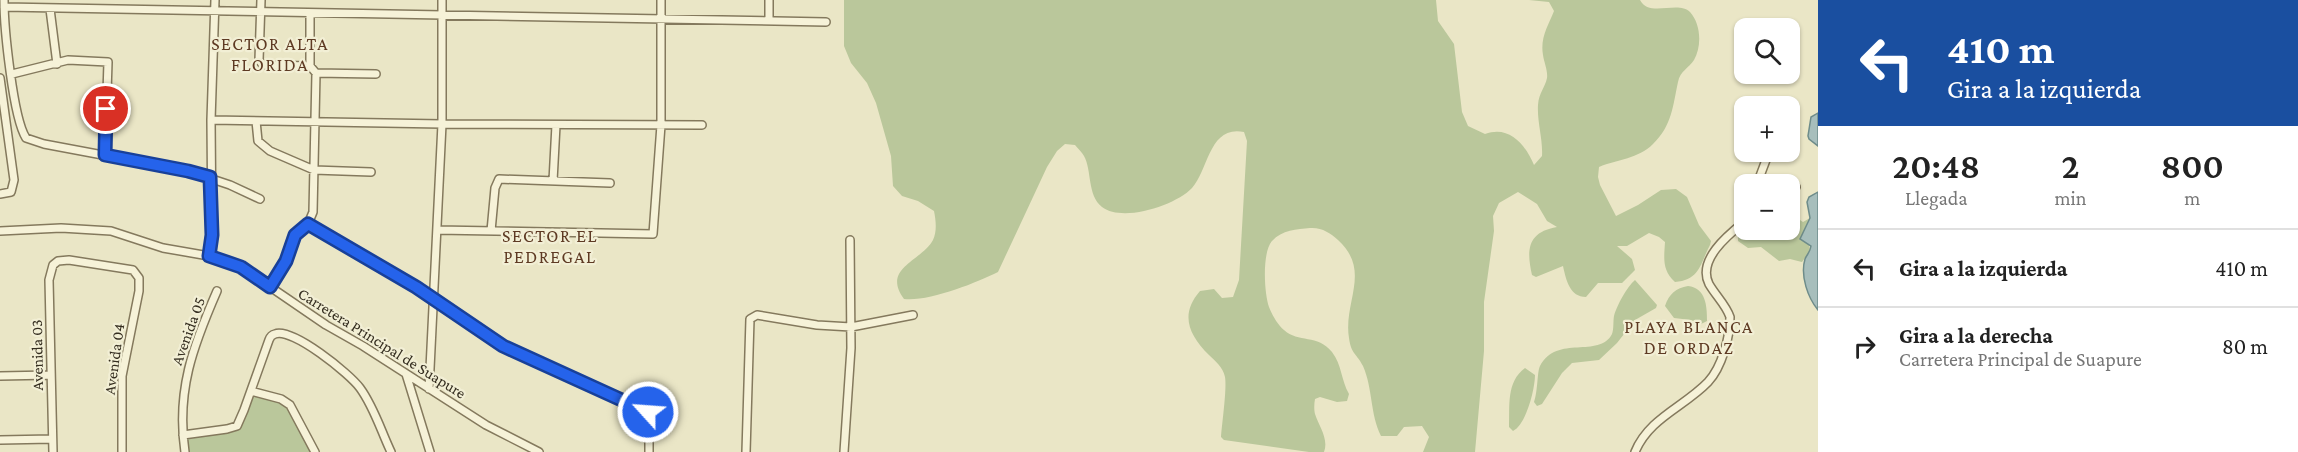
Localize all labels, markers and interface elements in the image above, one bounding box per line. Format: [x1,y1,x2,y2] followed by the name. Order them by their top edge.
[1734,18,1800,240] map controls
[1734,18,1800,84] button: search
[1848,24,1926,102] icon: left
[1947,25,2055,72] text: 410 m
[211,34,329,75] district label: SECTOR ALTA FLORIDA
[1947,74,2141,104] text: Gira a la izquierda
[80,83,131,134] pin
[89,92,122,125] icon: arrive
[1734,96,1800,162] button: +
[1892,146,1980,186] text: 20:48
[2062,146,2079,186] text: 2
[2161,146,2224,186] text: 800
[1734,174,1800,240] button: −
[1905,187,1968,209] text: Llegada
[2054,187,2087,209] text: min
[2184,187,2200,209] text: m
[502,226,598,267] district label: SECTOR EL PEDREGAL
[1848,252,1881,285] icon: left
[1899,256,2068,281] text: Gira a la izquierda
[2215,256,2268,281] text: 410 m
[295,284,469,403] street label: Carretera Principal de Suapure
[168,295,208,367] street label: Avenida 05
[1624,317,1754,358] district label: PLAYA BLANCA DE ORDAZ
[28,319,46,391] street label: Avenida 03
[101,322,127,396] street label: Avenida 04
[1899,323,2053,348] text: Gira a la derecha
[1848,330,1881,363] icon: right
[2222,334,2268,359] text: 80 m
[1899,348,2142,370] text: Carretera Principal de Suapure
[616,380,680,444] position arrow

